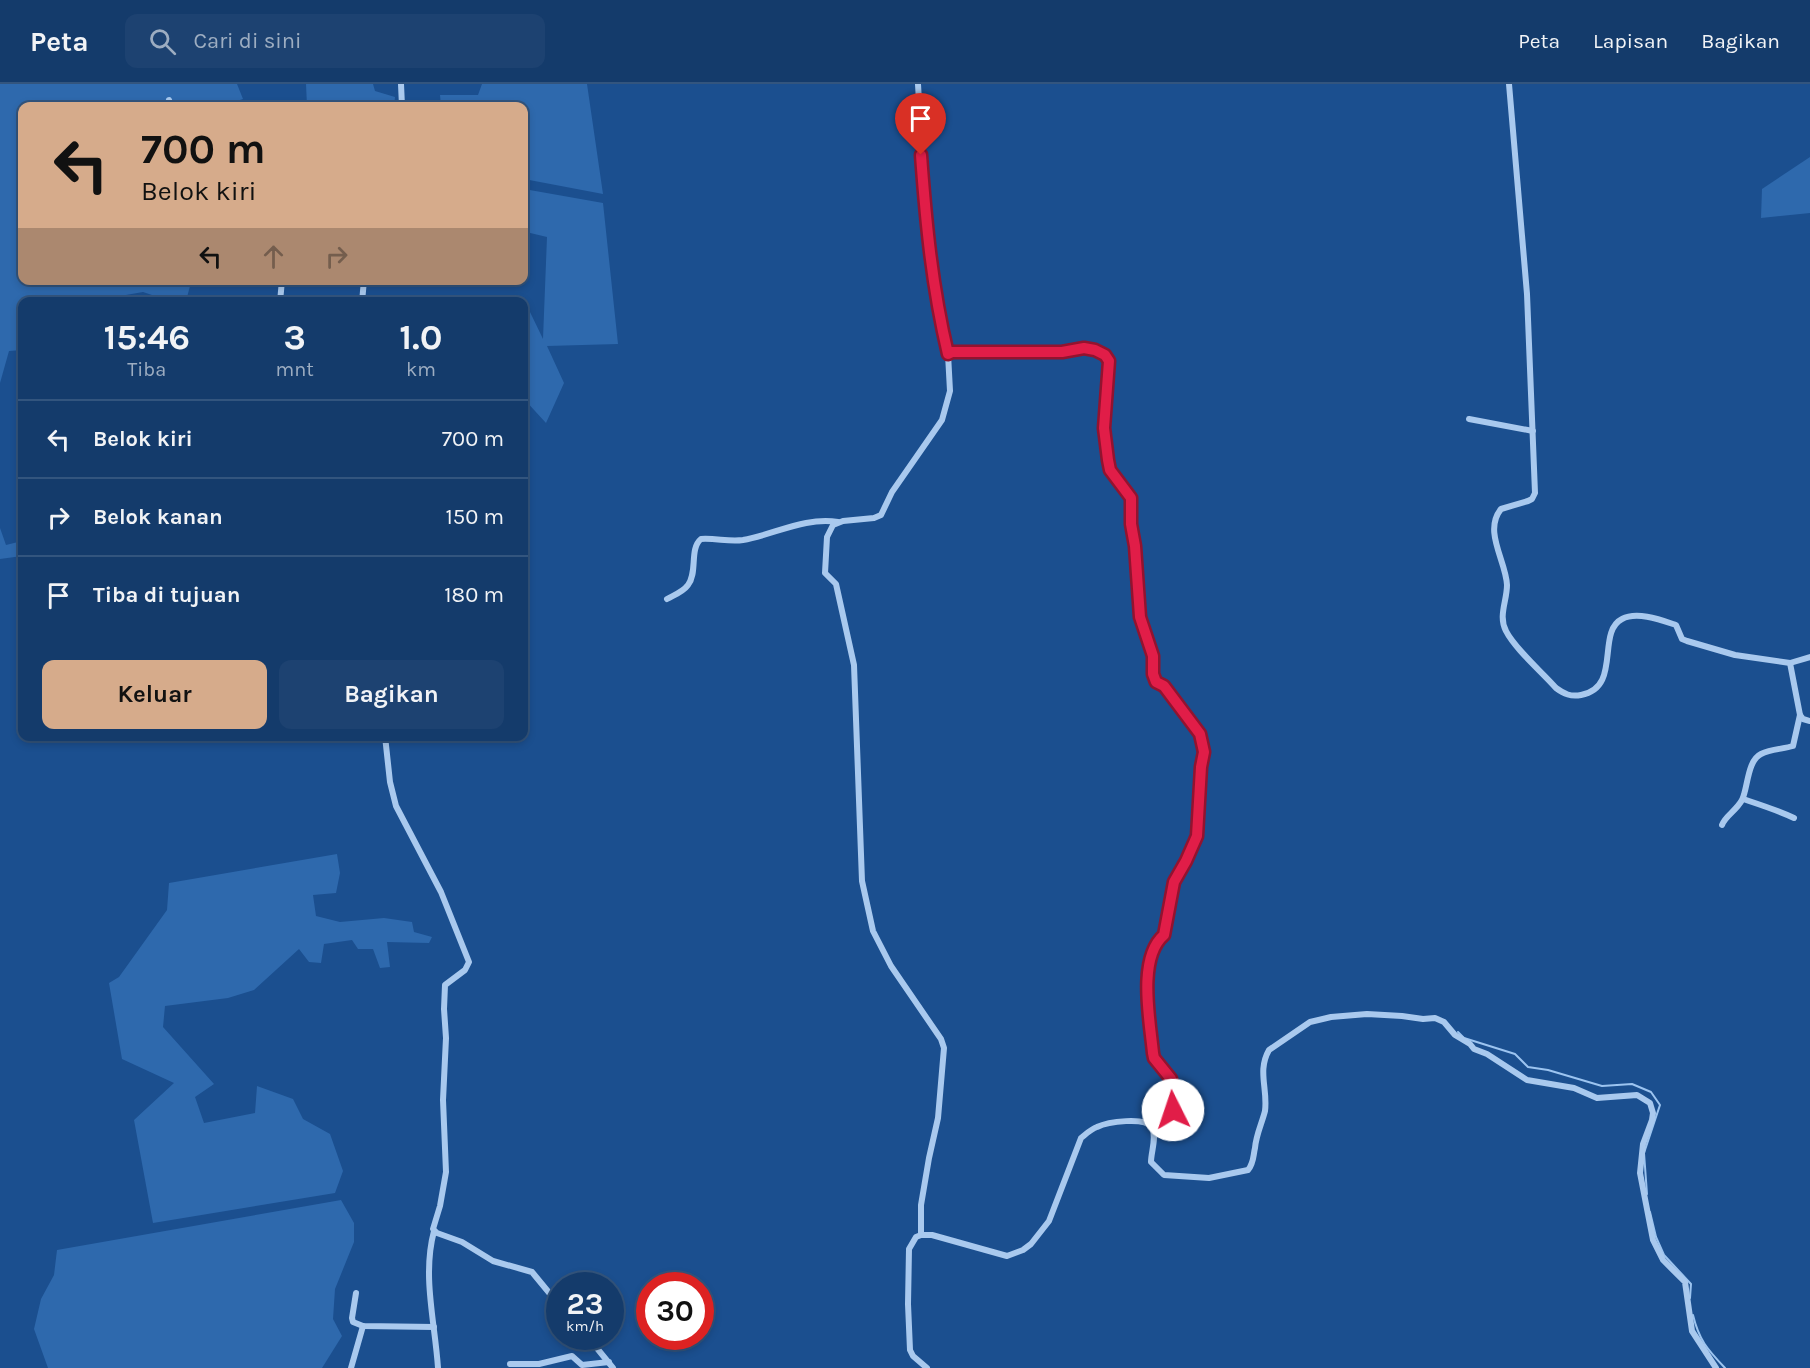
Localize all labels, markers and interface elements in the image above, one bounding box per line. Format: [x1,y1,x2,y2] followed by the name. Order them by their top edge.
[125,14,545,68] search box
[30,25,89,58] text: Peta
[146,25,179,58] icon: search
[194,28,302,54] text: Cari di sini
[1518,29,1560,53] text: Peta
[1593,29,1668,53] text: Lapisan
[1701,29,1780,53] text: Bagikan
[895,93,946,155] pin
[904,102,937,135] icon: arrive
[141,124,266,174] text: 700 m
[42,126,120,204] icon: left
[141,175,257,207] text: Belok kiri
[194,240,227,273] icon: left
[257,240,290,273] icon: ahead
[320,240,353,273] icon: right
[103,316,190,358] text: 15:46
[284,316,306,358] text: 3
[399,316,443,358] text: 1.0
[127,358,166,381] text: Tiba
[276,358,314,381] text: mnt
[406,358,436,381] text: km
[42,423,75,456] icon: left
[93,426,193,452] text: Belok kiri
[442,426,504,452] text: 700 m
[42,501,75,534] icon: right
[93,504,223,530] text: Belok kanan
[445,504,504,530] text: 150 m
[42,579,75,612] icon: arrive
[93,582,240,608] text: Tiba di tujuan
[444,582,504,608] text: 180 m
[42,660,267,729] button: Keluar
[279,660,504,729] button: Bagikan
[1141,1078,1205,1142] position arrow
[636,1272,714,1350] speed limit sign: 30
[567,1286,603,1322] text: 23
[566,1317,604,1335] text: km/h

